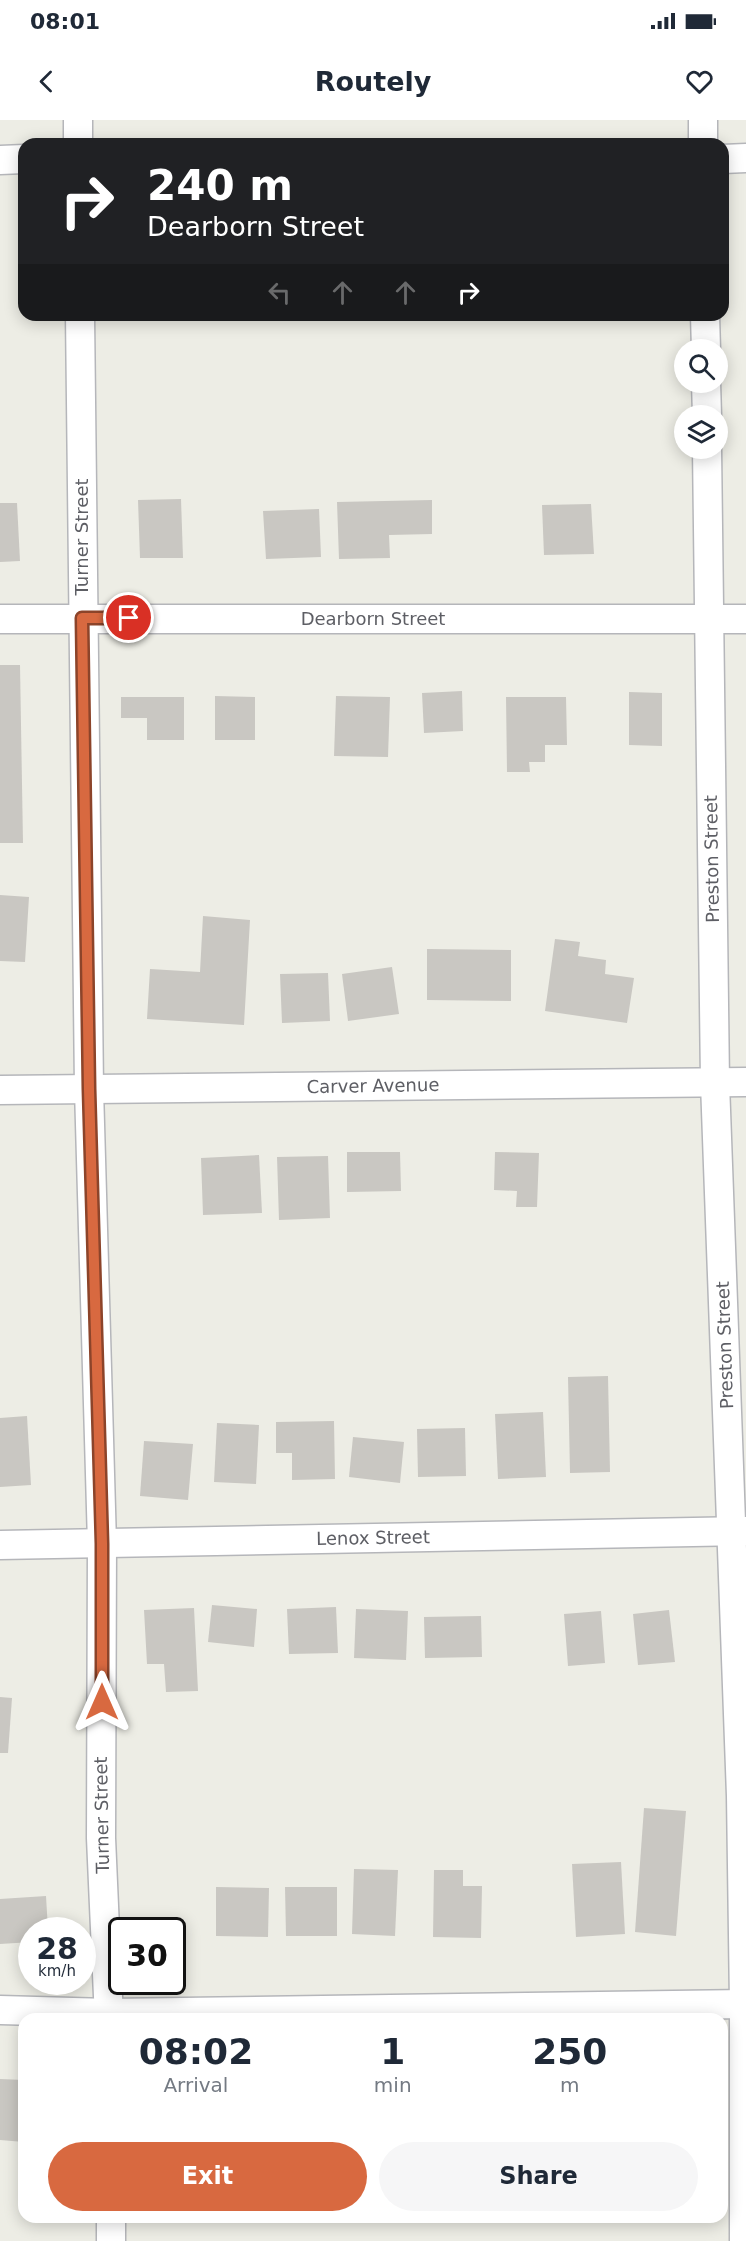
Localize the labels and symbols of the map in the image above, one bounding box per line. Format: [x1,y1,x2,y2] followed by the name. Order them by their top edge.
[71,478,92,597] street label: Turner Street
[103,592,154,643] pin
[301,608,445,629] street label: Dearborn Street
[700,795,723,923] street label: Preston Street
[306,1074,440,1097] street label: Carver Avenue
[712,1281,737,1409] street label: Preston Street
[316,1526,430,1549] street label: Lenox Street
[70,1670,134,1734] position arrow
[90,1756,113,1875] street label: Turner Street
[108,1917,186,1995] speed limit sign: 30

